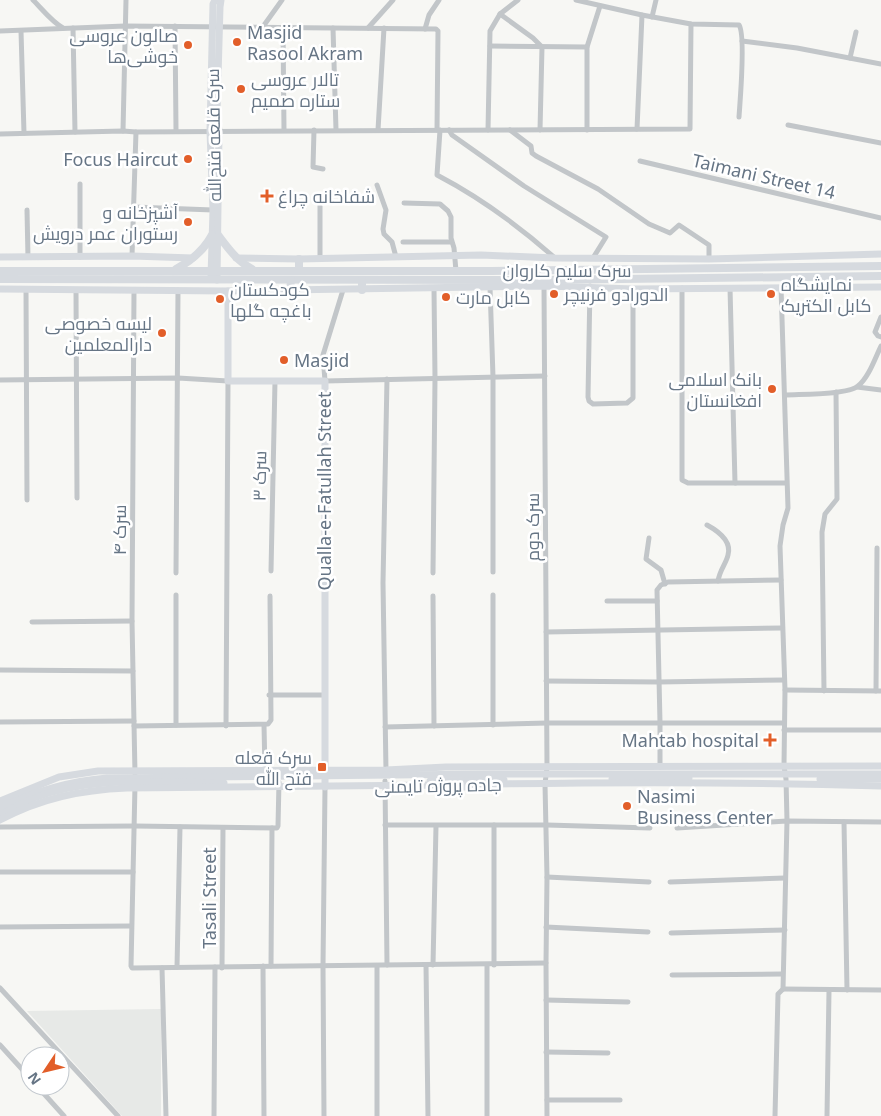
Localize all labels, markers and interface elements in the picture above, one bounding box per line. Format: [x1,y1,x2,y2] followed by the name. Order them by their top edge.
[247,20,363,65] place label: Masjid Rasool Akram
[69,23,178,68] place label: صالون عروسی خوشی‌ها
[231,36,243,48] marker: Masjid Rasool Akram
[182,39,194,51] marker: صالون عروسی خوشی‌ها
[251,67,340,113] place label: تالار عروسی ستاره صمیم
[200,68,227,202] street label: سرک قلعه فتح‌الله
[235,83,247,95] marker: تالار عروسی ستاره صمیم
[63,147,178,171] place label: Focus Haircut
[690,148,838,204] street label: Taimani Street 14
[182,153,194,165] marker: Focus Haircut
[278,184,375,209] place label: شفاخانه چراغ
[260,189,274,203] marker: شفاخانه چراغ
[33,200,178,245] place label: آشپزخانه و رستوران عمر درویش
[182,216,194,228] marker: آشپزخانه و رستوران عمر درویش
[503,258,631,283] street label: سرک سلیم کاروان
[781,272,871,317] place label: نمایشگاه کابل الکتریک
[230,277,312,323] place label: کودکستان باغچه گلها
[563,282,669,307] place label: الدورادو فرنیچر
[456,285,530,309] place label: کابل مارت
[548,288,560,300] marker: الدورادو فرنیچر
[765,288,777,300] marker: نمایشگاه کابل الکتریک
[440,291,452,303] marker: کابل مارت
[214,293,226,305] marker: کودکستان باغچه گلها
[45,311,152,356] place label: لیسه خصوصی دارالمعلمین
[156,327,168,339] marker: لیسه خصوصی دارالمعلمین
[294,348,349,372] place label: Masjid
[278,354,290,366] marker: Masjid
[668,367,762,412] place label: بانک اسلامی افغانستان
[766,383,778,395] marker: بانک اسلامی افغانستان
[312,391,336,590] street label: Qualla-e-Fatullah Street
[247,450,271,502] street label: سرک ۳
[520,493,545,561] street label: سرک دوم
[107,505,131,555] street label: سرک ۴
[622,728,759,752] place label: Mahtab hospital
[763,733,777,747] marker: Mahtab hospital
[235,745,312,791] place label: سرک قعله فتح الله
[316,761,328,773] marker: سرک قعله فتح الله
[374,772,502,799] street label: جاده پروژه تایمنی
[637,784,774,829] place label: Nasimi Business Center
[621,800,633,812] marker: Nasimi Business Center
[197,847,221,949] street label: Tasali Street
[20,1046,70,1096] north arrow
[23,1069,45,1089] text: N

